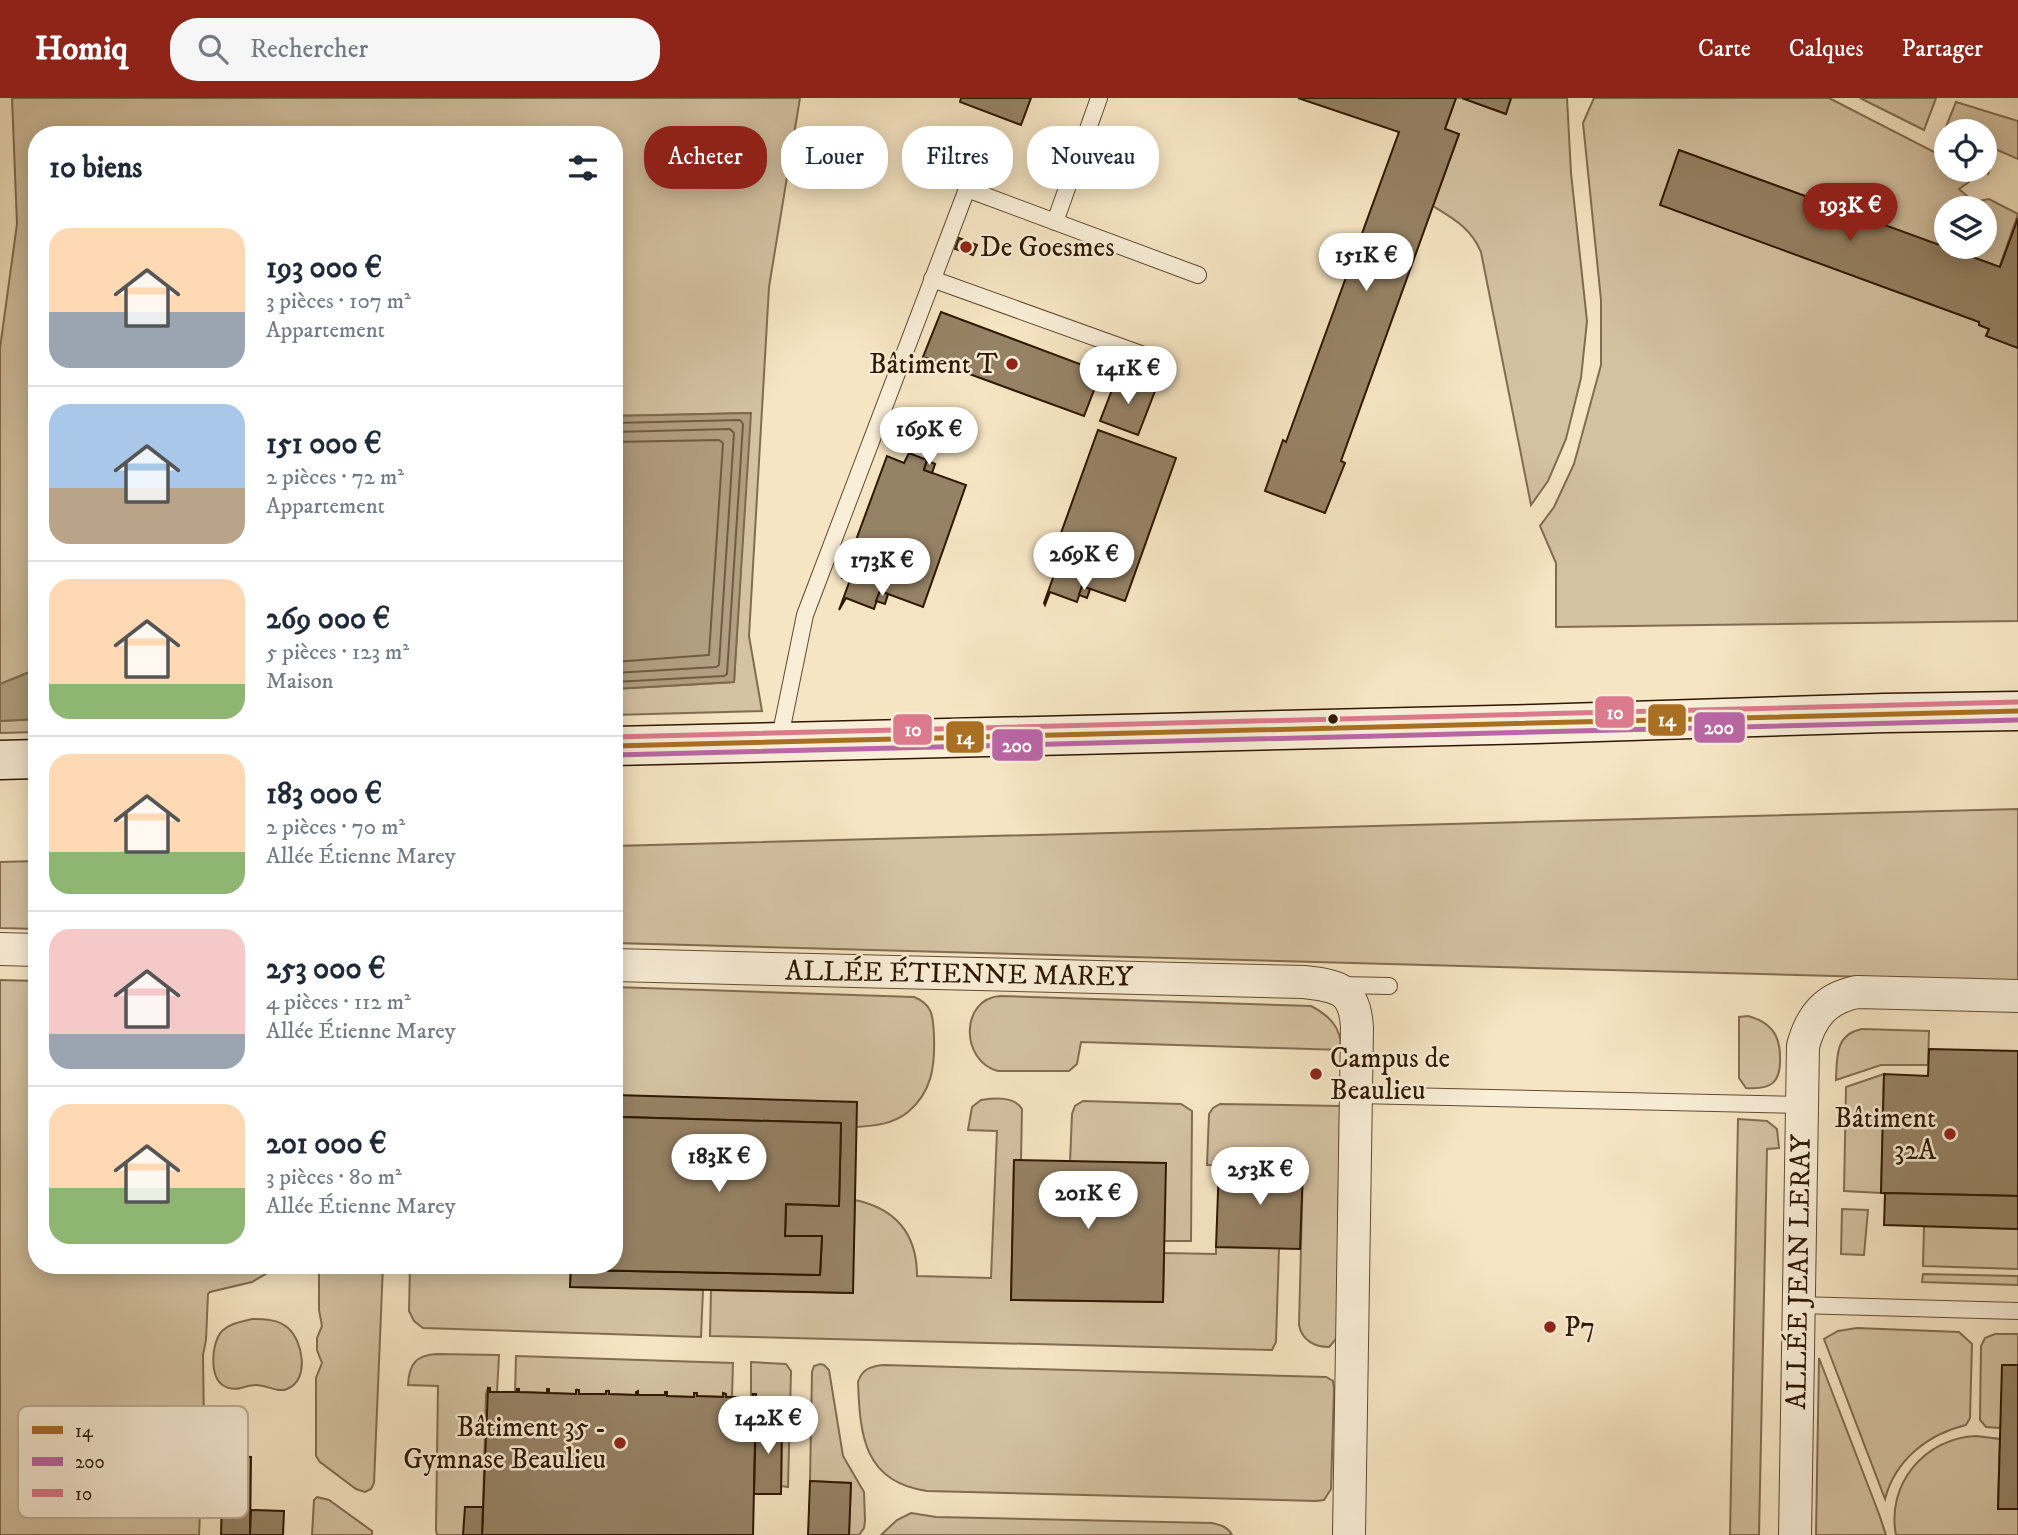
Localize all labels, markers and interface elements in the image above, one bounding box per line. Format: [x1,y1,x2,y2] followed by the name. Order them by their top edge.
[170,18,660,81] search box
[35,29,128,70] text: Homiq
[194,30,232,68] icon: search
[250,33,368,66] text: Rechercher
[1698,34,1751,64] text: Carte
[1789,34,1864,64] text: Calques
[1902,34,1983,64] text: Partager
[1934,119,1997,259] map controls
[1934,119,1997,182] button: locate
[644,126,767,189] chip: Acheter
[781,126,888,189] chip: Louer
[902,126,1013,189] chip: Filtres
[1027,126,1159,189] chip: Nouveau
[564,149,602,187] icon: filters
[49,150,142,187] text: 10 biens
[1793,184,1907,243] pin: 193K €
[1818,191,1882,220] text: 193K €
[1934,196,1997,259] button: layers
[980,230,1115,265] place label: De Goesmes
[1309,234,1423,293] pin: 151K €
[958,239,974,255] marker: De Goesmes
[1335,241,1397,270] text: 151K €
[266,250,382,287] text: 193 000 €
[105,256,189,340] icon: home
[266,287,411,316] text: 3 pièces · 107 m²
[266,316,385,345] text: Appartement
[1071,346,1185,406] pin: 141K €
[869,347,998,382] place label: Bâtiment T
[1096,354,1160,383] text: 141K €
[1004,356,1020,372] marker: Bâtiment T
[872,408,986,467] pin: 169K €
[896,415,962,444] text: 169K €
[266,426,382,463] text: 151 000 €
[105,432,189,516] icon: home
[266,463,404,492] text: 2 pièces · 72 m²
[266,492,385,521] text: Appartement
[1027,532,1141,592] pin: 269K €
[825,538,939,598] pin: 173K €
[1049,540,1119,569] text: 269K €
[850,546,914,575] text: 173K €
[266,601,390,638] text: 269 000 €
[105,607,189,691] icon: home
[266,638,409,667] text: 5 pièces · 123 m²
[266,667,334,696] text: Maison
[1594,695,1635,729] line badge: 10
[1606,702,1624,725] text: 10
[1647,703,1687,737] line badge: 14
[1658,709,1677,732] text: 14
[1693,711,1746,744] line badge: 200
[1326,712,1340,726] unlabelled marker
[892,713,933,746] line badge: 10
[1704,717,1734,740] text: 200
[904,719,922,742] text: 10
[945,720,985,754] line badge: 14
[956,727,975,750] text: 14
[991,728,1044,762] line badge: 200
[1002,735,1032,758] text: 200
[266,776,382,813] text: 183 000 €
[105,782,189,866] icon: home
[266,813,405,842] text: 2 pièces · 70 m²
[266,842,456,871] text: Allée Étienne Marey
[266,951,386,988] text: 253 000 €
[785,953,1133,995] street label: ALLÉE ÉTIENNE MAREY
[105,957,189,1041] icon: home
[266,988,411,1017] text: 4 pièces · 112 m²
[266,1017,456,1046] text: Allée Étienne Marey
[1330,1041,1450,1108] place label: Campus de Beaulieu
[1308,1066,1324,1082] marker: Campus de Beaulieu
[1834,1101,1937,1168] place label: Bâtiment 32A
[266,1126,387,1163] text: 201 000 €
[1942,1126,1958,1142] marker: Bâtiment 32A
[105,1132,189,1216] icon: home
[662,1134,776,1194] pin: 183K €
[1779,1134,1819,1410] street label: ALLÉE JEAN LERAY
[687,1142,751,1171] text: 183K €
[1203,1148,1317,1207] pin: 253K €
[1227,1155,1293,1184] text: 253K €
[266,1163,402,1192] text: 3 pièces · 80 m²
[1031,1172,1145,1231] pin: 201K €
[1055,1179,1121,1208] text: 201K €
[266,1192,456,1221] text: Allée Étienne Marey
[1564,1310,1595,1345] place label: P7
[1542,1319,1558,1335] marker: P7
[711,1396,825,1456] pin: 142K €
[734,1404,802,1433] text: 142K €
[18,1406,248,1518] legend
[403,1410,606,1477] place label: Bâtiment 35 - Gymnase Beaulieu
[75,1420,94,1443] text: 14
[612,1435,628,1451] marker: Bâtiment 35 - Gymnase Beaulieu
[75,1451,105,1474] text: 200
[75,1483,92,1506] text: 10

